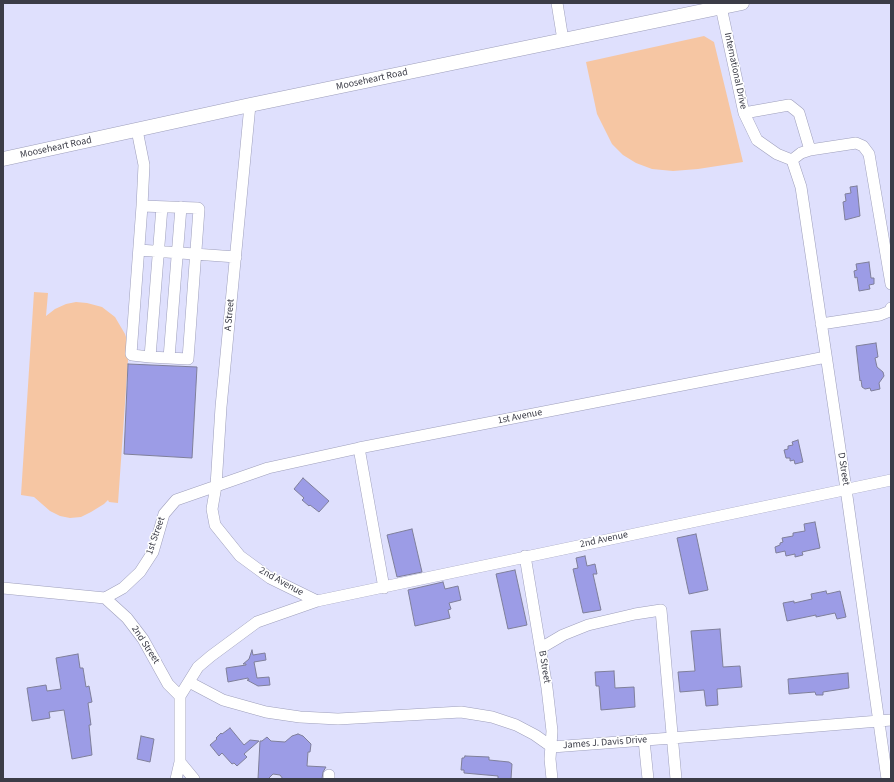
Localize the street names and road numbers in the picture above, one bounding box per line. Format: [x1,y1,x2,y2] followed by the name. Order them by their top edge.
[721,32,749,110] street label: International Drive
[335,67,409,93] street label: Mooseheart Road
[19,135,93,161] street label: Mooseheart Road
[223,298,237,332] street label: A Street
[497,407,543,427] street label: 1st Avenue
[834,452,852,486] street label: D Street
[144,515,168,557] street label: 1st Street
[579,529,629,551] street label: 2nd Avenue
[257,565,305,599] street label: 2nd Avenue
[128,624,162,666] street label: 2nd Street
[535,650,553,684] street label: B Street
[562,734,648,752] street label: James J. Davis Drive

